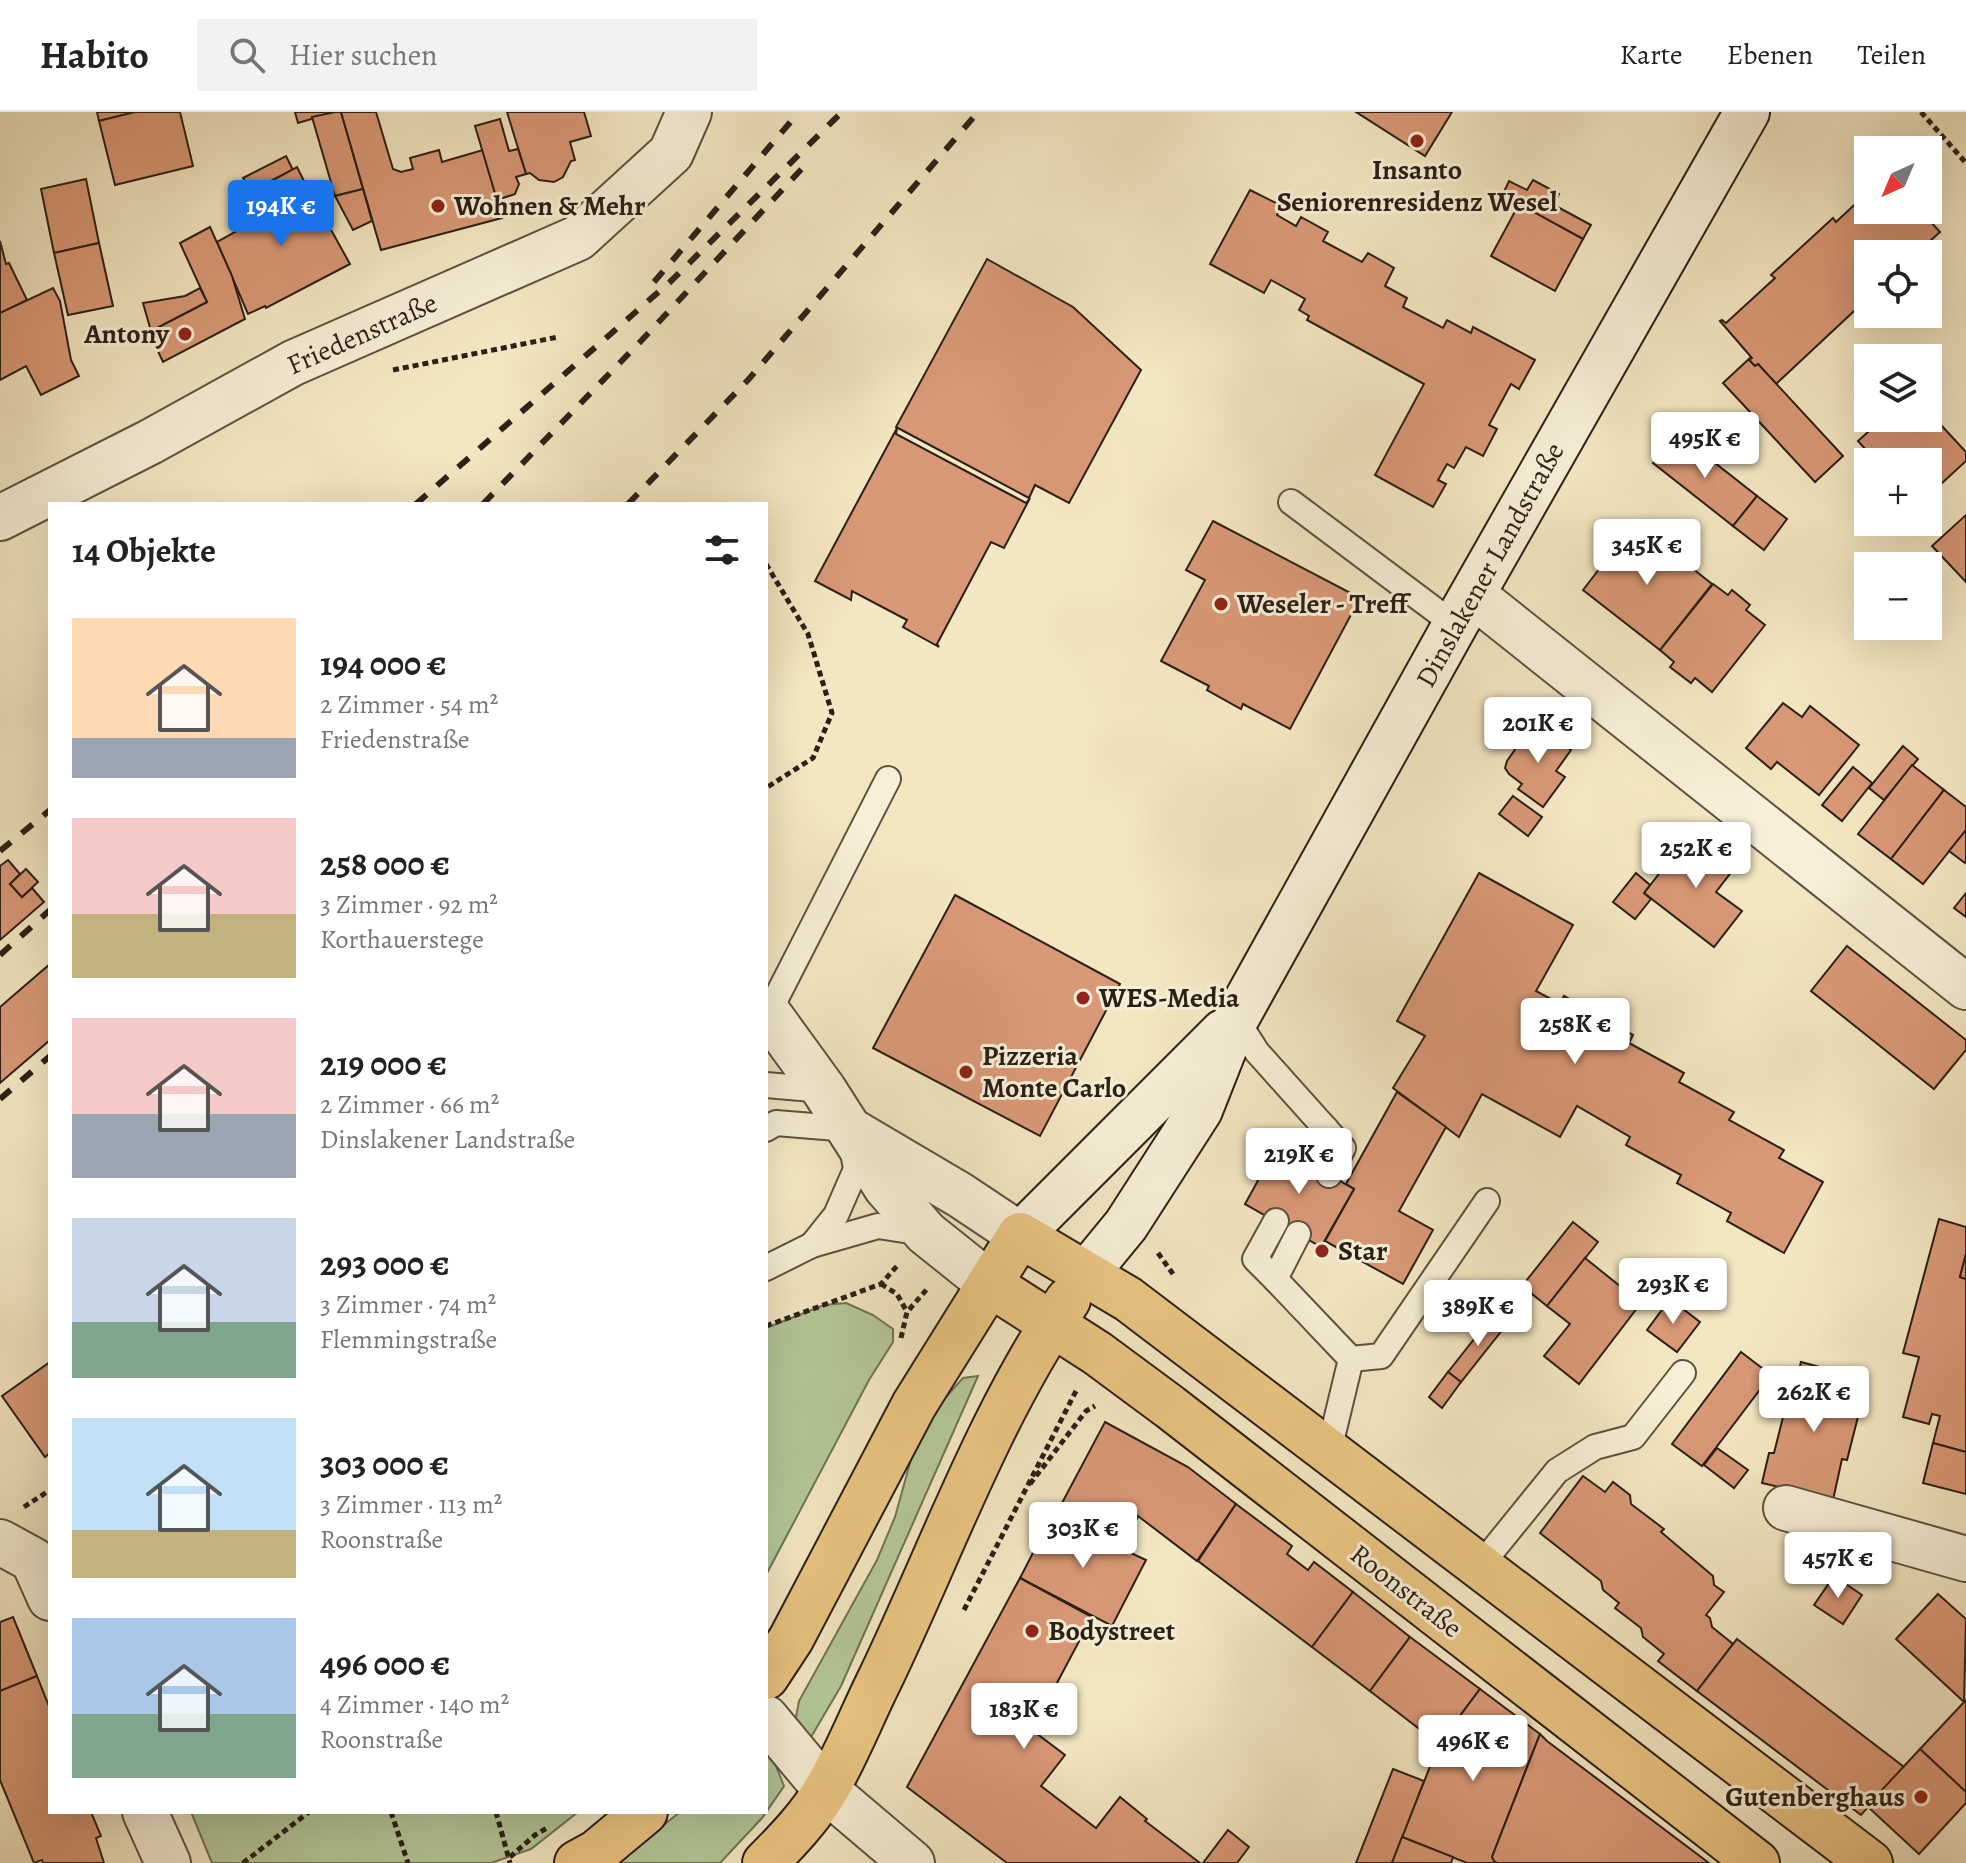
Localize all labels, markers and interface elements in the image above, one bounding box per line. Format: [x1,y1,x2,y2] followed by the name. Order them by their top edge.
[197,19,757,91] search box
[40,29,149,81] text: Habito
[225,33,269,77] icon: search
[289,35,438,75] text: Hier suchen
[1620,36,1683,74] text: Karte
[1727,36,1813,74] text: Ebenen
[1857,36,1926,74] text: Teilen
[1408,132,1426,150] marker: Insanto Seniorenresidenz Wesel
[1854,136,1942,224] north arrow
[1854,136,1942,640] map controls
[1277,151,1558,221] place label: Insanto Seniorenresidenz Wesel
[216,180,346,248] pin: 194K €
[453,187,646,225] place label: Wohnen & Mehr
[246,188,316,223] text: 194K €
[429,197,447,215] marker: Wohnen & Mehr
[1854,240,1942,328] button: locate
[281,284,443,384] street label: Friedenstraße
[83,315,170,353] place label: Antony
[176,325,194,343] marker: Antony
[1854,344,1942,432] button: layers
[1640,412,1770,480] pin: 495K €
[1669,420,1741,455] text: 495K €
[1407,436,1573,694] street label: Dinslakener Landstraße
[1854,448,1942,536] button: +
[1582,519,1712,587] pin: 345K €
[72,527,216,574] text: 14 Objekte
[1611,527,1683,562] text: 345K €
[700,528,744,572] icon: filters
[1854,552,1942,640] button: −
[1236,585,1411,623] place label: Weseler - Treff
[1212,595,1230,613] marker: Weseler - Treff
[320,640,447,687] text: 194 000 €
[136,650,232,746] icon: home
[320,687,498,722] text: 2 Zimmer · 54 m²
[1473,697,1603,765] pin: 201K €
[1502,705,1574,740] text: 201K €
[320,722,469,757] text: Friedenstraße
[1631,822,1761,890] pin: 252K €
[1660,830,1732,865] text: 252K €
[320,840,450,887] text: 258 000 €
[136,850,232,946] icon: home
[320,887,498,922] text: 3 Zimmer · 92 m²
[320,922,484,957] text: Korthauerstege
[1098,979,1240,1017] place label: WES-Media
[1074,989,1092,1007] marker: WES-Media
[1510,998,1640,1066] pin: 258K €
[1539,1006,1611,1041] text: 258K €
[982,1037,1126,1107] place label: Pizzeria Monte Carlo
[320,1040,447,1087] text: 219 000 €
[136,1050,232,1146] icon: home
[957,1063,975,1081] marker: Pizzeria Monte Carlo
[320,1087,499,1122] text: 2 Zimmer · 66 m²
[320,1122,575,1157] text: Dinslakener Landstraße
[1234,1128,1364,1196] pin: 219K €
[1264,1136,1334,1171] text: 219K €
[1338,1232,1388,1270] place label: Star
[320,1240,449,1287] text: 293 000 €
[1313,1242,1331,1260] marker: Star
[136,1250,232,1346] icon: home
[1608,1258,1738,1326] pin: 293K €
[1637,1266,1709,1301] text: 293K €
[1413,1280,1543,1348] pin: 389K €
[320,1287,496,1322] text: 3 Zimmer · 74 m²
[1442,1288,1514,1323] text: 389K €
[320,1322,497,1357] text: Flemmingstraße
[1749,1366,1879,1434] pin: 262K €
[1777,1374,1851,1409] text: 262K €
[320,1440,449,1487] text: 303 000 €
[136,1450,232,1546] icon: home
[320,1487,502,1522] text: 3 Zimmer · 113 m²
[1018,1502,1148,1570] pin: 303K €
[1047,1510,1119,1545] text: 303K €
[320,1522,443,1557] text: Roonstraße
[1773,1532,1903,1600] pin: 457K €
[1342,1535,1470,1647] street label: Roonstraße
[1803,1540,1873,1575] text: 457K €
[1048,1612,1175,1650] place label: Bodystreet
[1023,1622,1041,1640] marker: Bodystreet
[320,1640,450,1687] text: 496 000 €
[136,1650,232,1746] icon: home
[959,1683,1089,1751] pin: 183K €
[320,1687,509,1722] text: 4 Zimmer · 140 m²
[989,1691,1059,1726] text: 183K €
[1408,1715,1538,1783] pin: 496K €
[320,1722,443,1757] text: Roonstraße
[1437,1723,1509,1758] text: 496K €
[1725,1778,1905,1816] place label: Gutenberghaus
[1912,1788,1930,1806] marker: Gutenberghaus

